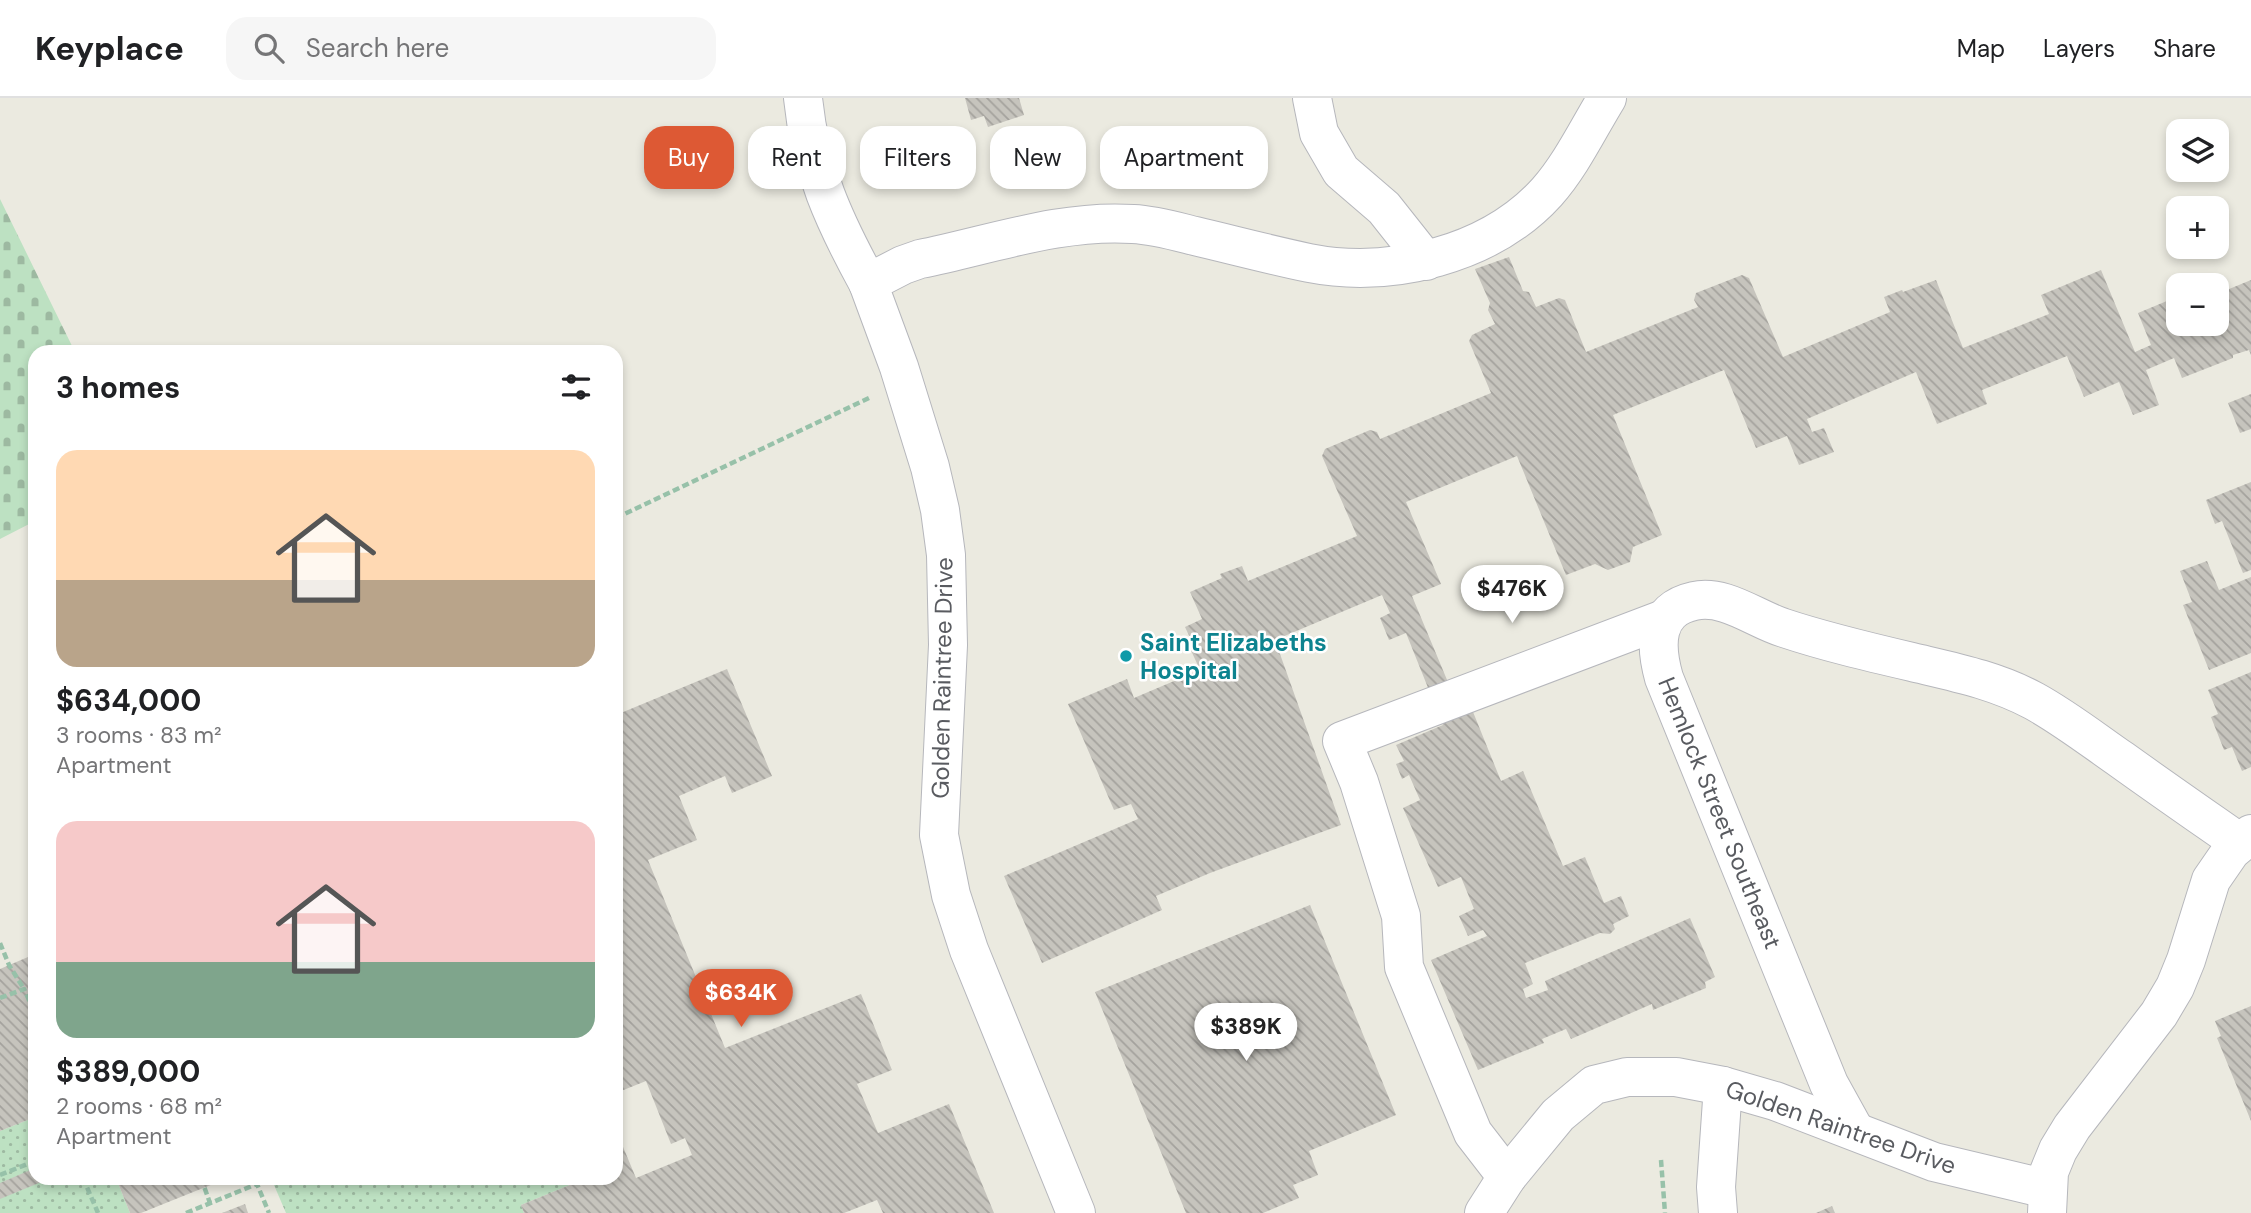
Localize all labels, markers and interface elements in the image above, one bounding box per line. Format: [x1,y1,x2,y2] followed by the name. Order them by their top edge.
[226,17,716,80] search box
[35,27,184,70] text: Keyplace
[250,29,288,67] icon: search
[306,31,449,65] text: Search here
[1957,33,2005,64] text: Map
[2043,33,2115,64] text: Layers
[2153,33,2216,64] text: Share
[2166,119,2229,336] map controls
[2166,119,2229,182] button: layers
[644,126,734,189] chip: Buy
[748,126,846,189] chip: Rent
[860,126,976,189] chip: Filters
[990,126,1086,189] chip: New
[1100,126,1268,189] chip: Apartment
[2166,196,2229,259] button: +
[2166,273,2229,336] button: −
[56,368,180,407] text: 3 homes
[557,368,595,406] icon: filters
[263,495,389,621] icon: home
[924,557,960,799] street label: Golden Raintree Drive
[1463,566,1561,625] pin: $476K
[1477,573,1547,603] text: $476K
[1140,627,1327,686] place label: Saint Elizabeths Hospital
[1118,648,1134,664] marker: Saint Elizabeths Hospital
[1651,673,1789,953] street label: Hemlock Street Southeast
[56,681,201,720] text: $634,000
[56,720,222,750] text: 3 rooms · 83 m²
[56,750,171,780] text: Apartment
[263,866,389,992] icon: home
[692,970,790,1029] pin: $634K
[705,977,777,1007] text: $634K
[1197,1004,1295,1063] pin: $389K
[1210,1011,1282,1041] text: $389K
[56,1052,200,1091] text: $389,000
[1722,1073,1960,1181] street label: Golden Raintree Drive
[56,1091,222,1121] text: 2 rooms · 68 m²
[56,1121,171,1151] text: Apartment

